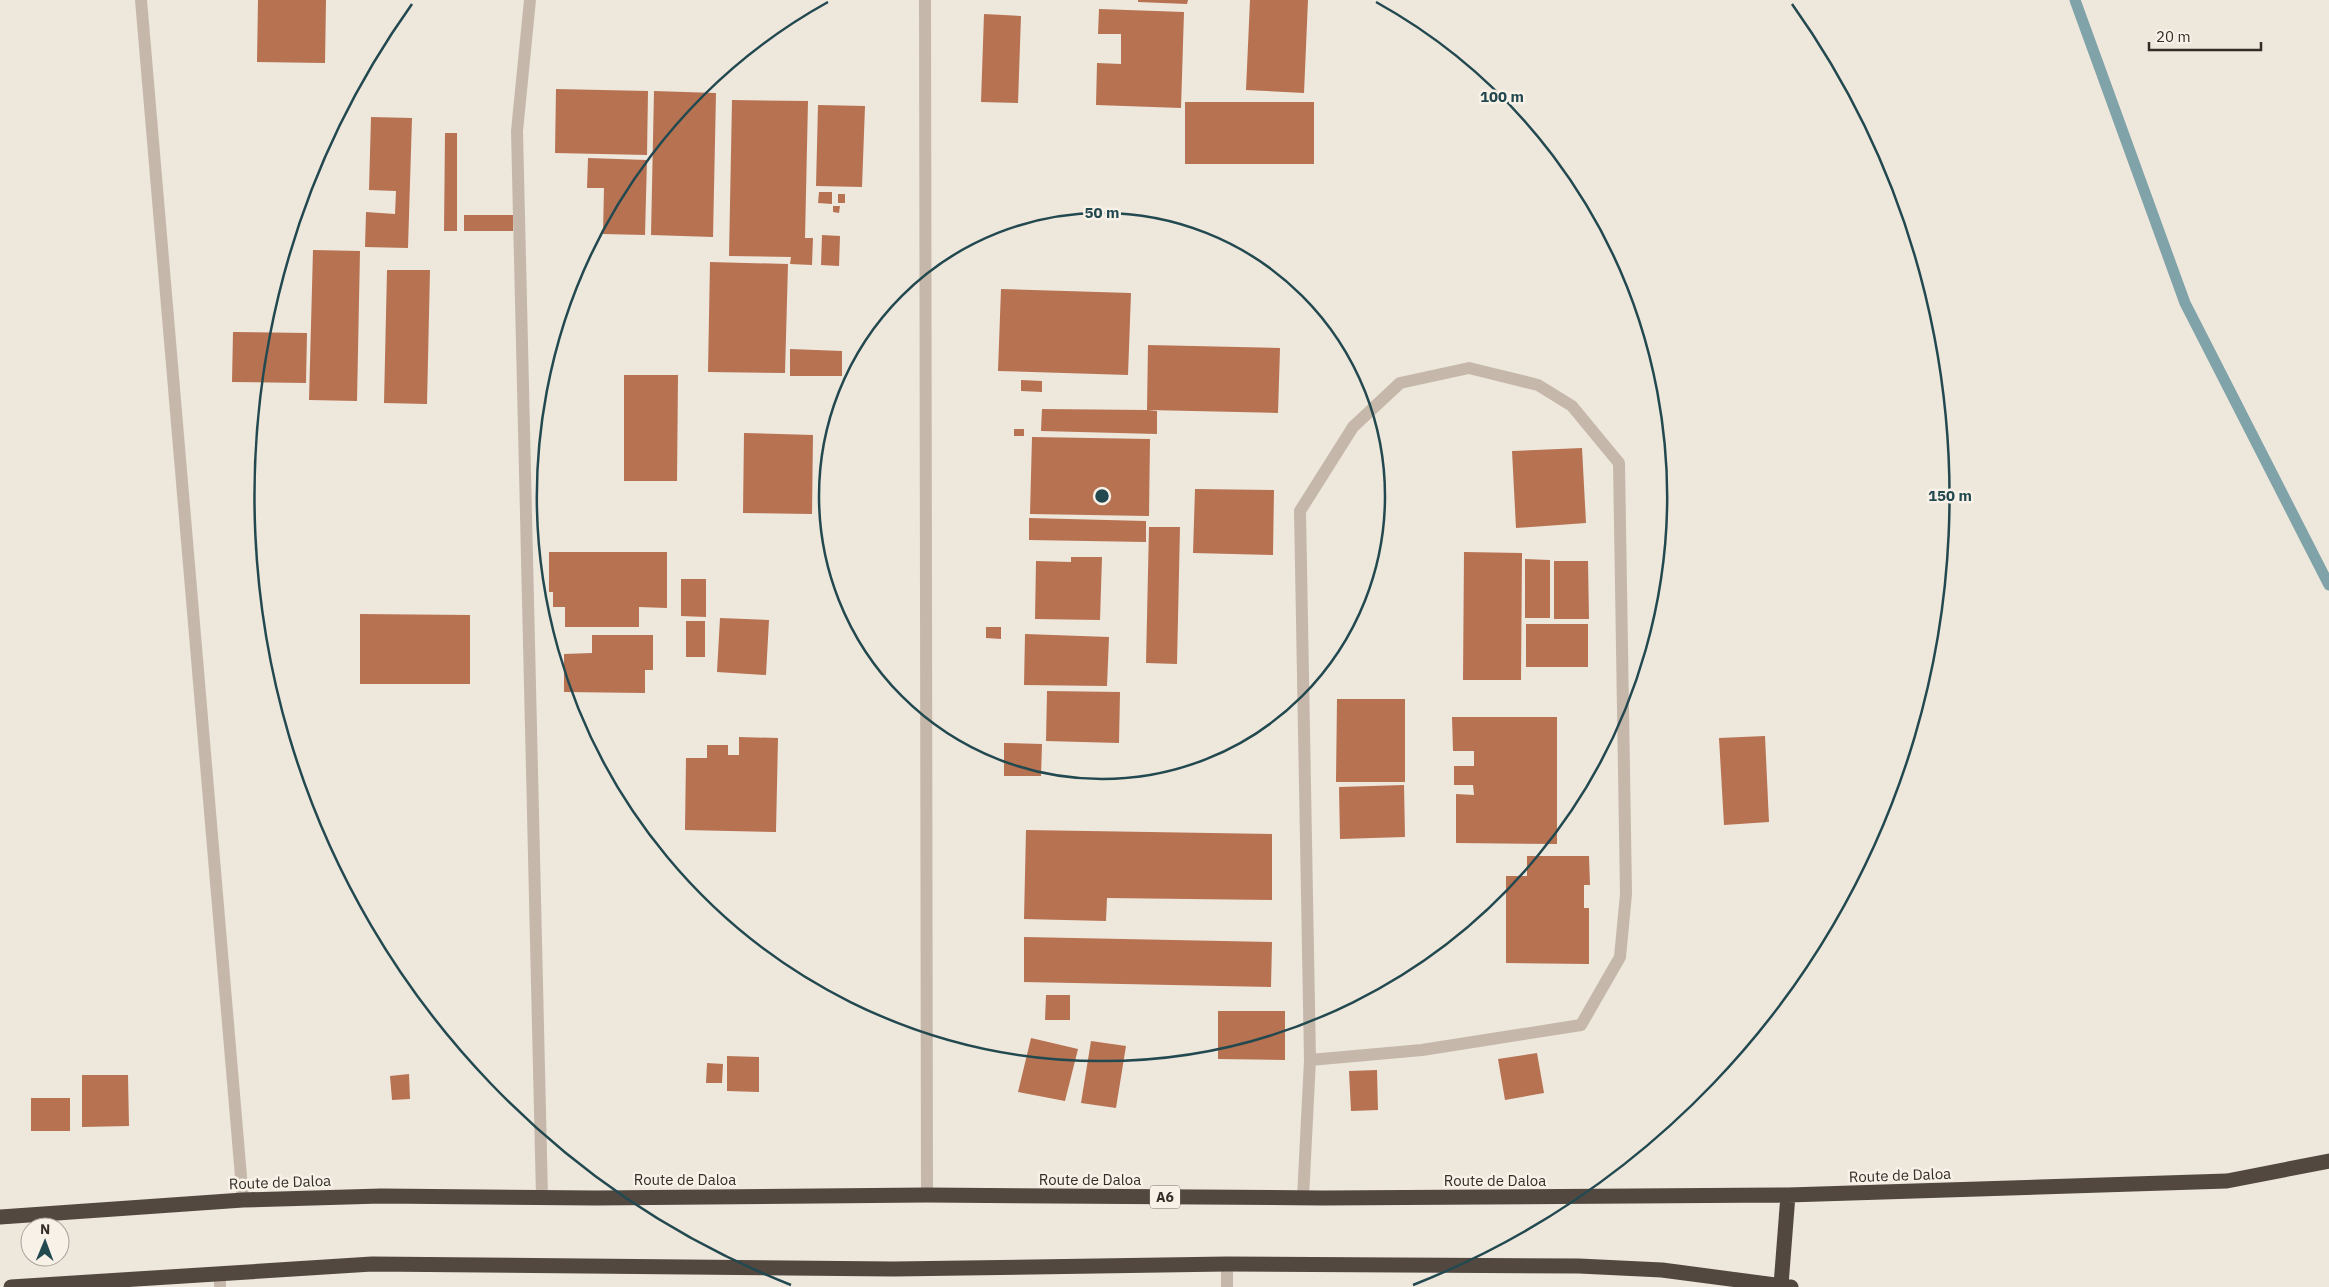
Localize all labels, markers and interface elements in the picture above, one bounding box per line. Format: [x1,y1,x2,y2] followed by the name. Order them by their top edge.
[2149,20,2262,52] scale bar
[2156,27,2191,46] text: 20 m
[1480,87,1524,106] text: 100 m
[1085,203,1119,222] text: 50 m
[1928,486,1972,505] text: 150 m
[1093,487,1111,505] centre of rings
[1849,1164,1951,1186] street label: Route de Daloa
[634,1170,736,1189] street label: Route de Daloa
[1039,1170,1141,1189] street label: Route de Daloa
[229,1171,331,1193] street label: Route de Daloa
[1444,1171,1546,1190] street label: Route de Daloa
[1150,1186,1180,1208] road number: A6
[20,1217,70,1267] north arrow
[40,1220,50,1238] text: N

